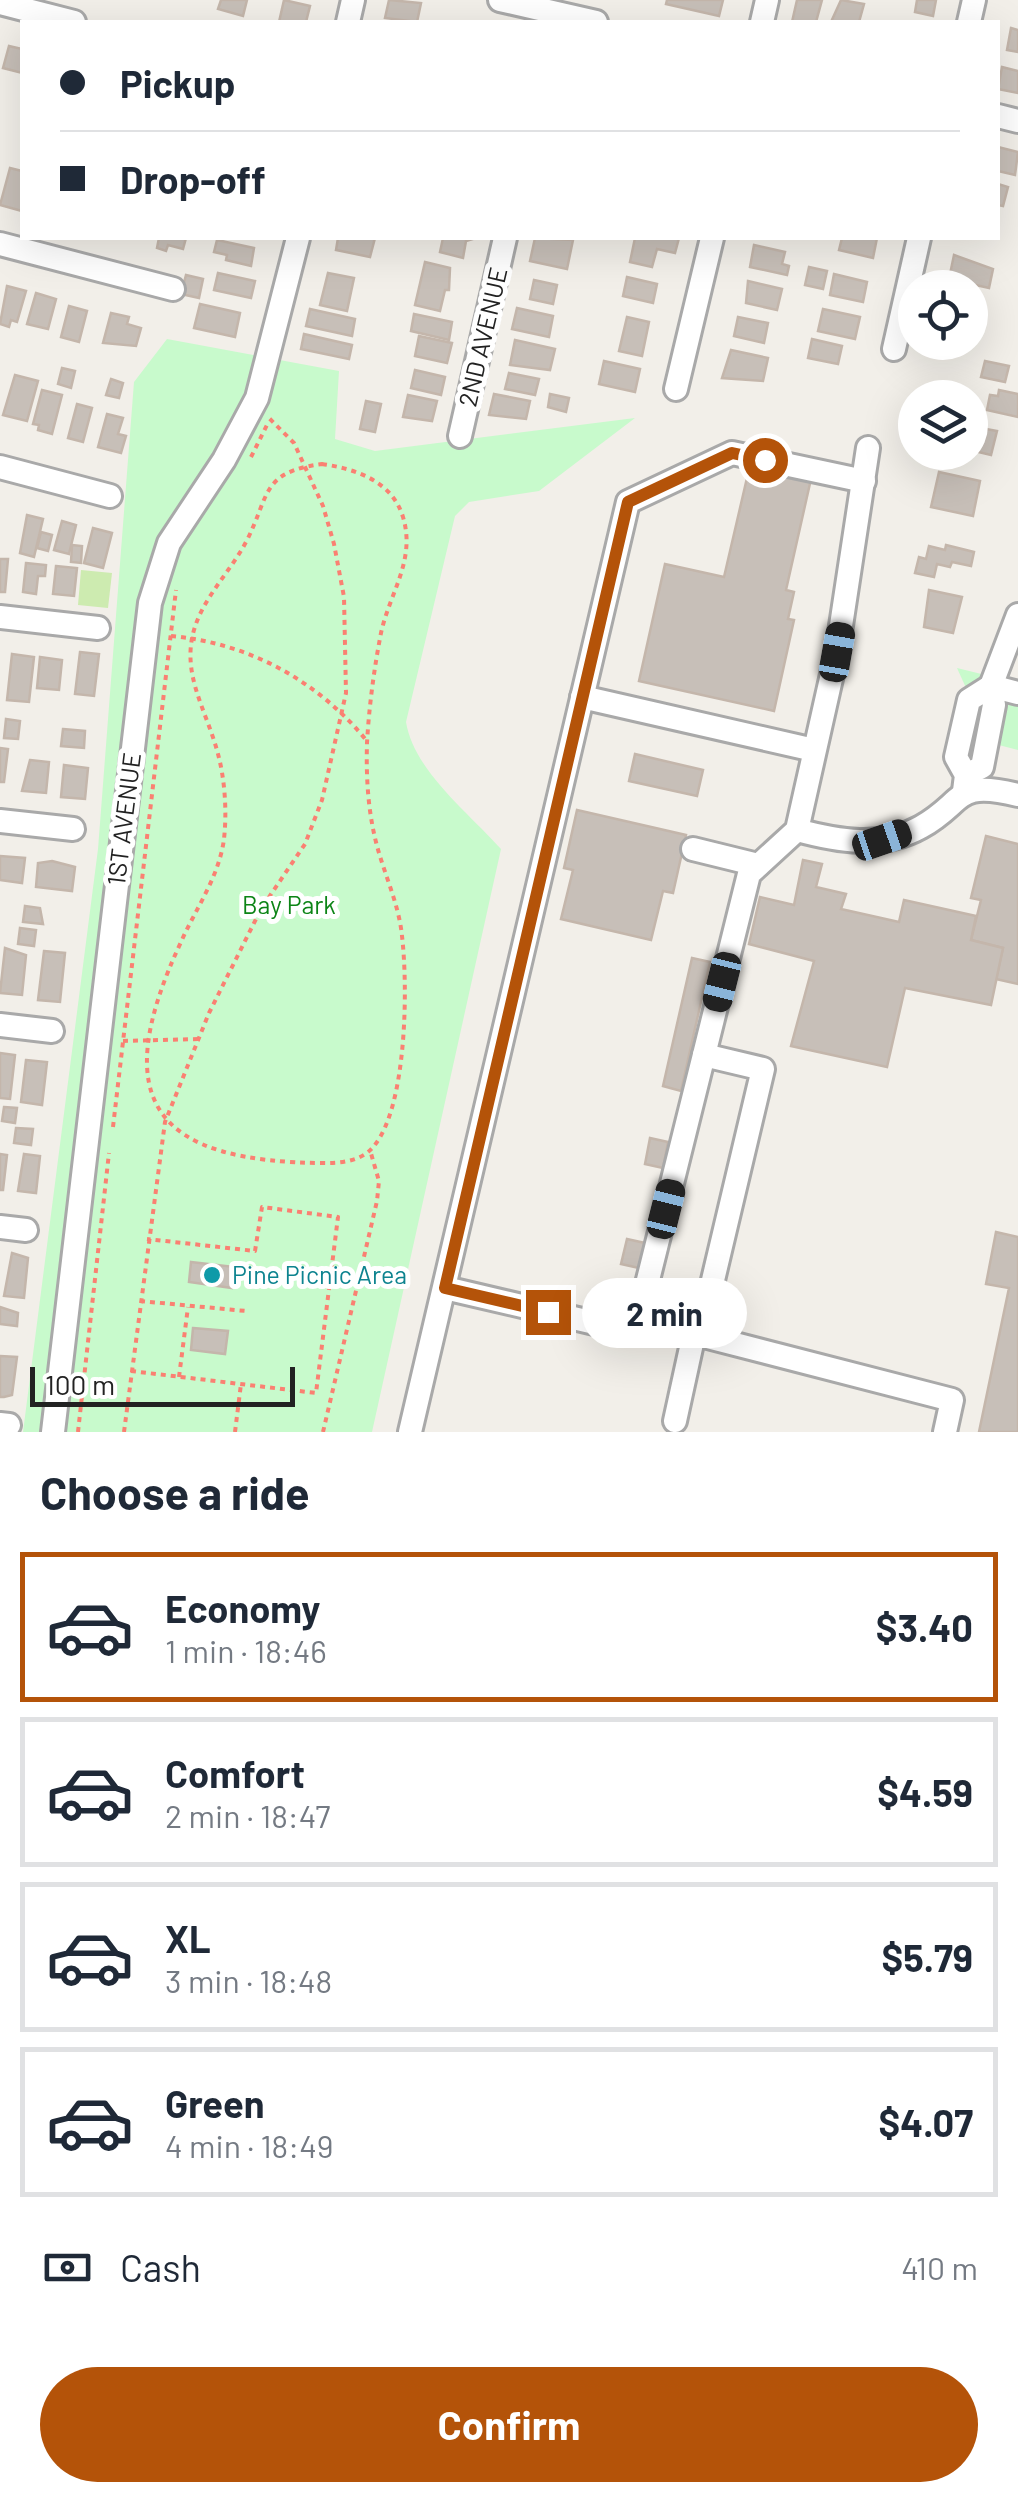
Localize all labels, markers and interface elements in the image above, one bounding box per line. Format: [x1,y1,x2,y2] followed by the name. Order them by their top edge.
[120,60,235,106] text: Pickup
[120,156,266,202] text: Drop-off
[451,264,513,409] street label: 2ND AVENUE
[898,270,988,470] map controls
[898,270,988,360] button: locate
[898,380,988,470] button: layers
[743,438,788,483] route start
[817,620,857,684] car
[100,751,146,887] street label: 1ST AVENUE
[849,816,915,864] car
[242,889,336,919] park label: Bay Park
[700,949,744,1015] car
[644,1176,688,1242] car
[232,1259,407,1289] place label: Pine Picnic Area
[201,1264,223,1286] marker: Pine Picnic Area
[583,1277,748,1347] callout: 2 min
[526,1290,571,1335] route end
[626,1294,703,1332] text: 2 min
[30,1362,295,1406] scale bar
[45,1367,115,1401] text: 100 m
[40,1465,310,1519] text: Choose a ride
[45,1582,135,1672] icon: car
[165,1585,320,1631] text: Economy
[876,1604,973,1650] text: $3.40
[165,1631,327,1669] text: 1 min · 18:46
[45,1747,135,1837] icon: car
[165,1750,305,1796] text: Comfort
[877,1769,973,1815] text: $4.59
[165,1796,330,1834] text: 2 min · 18:47
[45,1912,135,2002] icon: car
[165,1915,211,1961] text: XL
[881,1934,973,1980] text: $5.79
[165,1961,332,1999] text: 3 min · 18:48
[45,2077,135,2167] icon: car
[165,2080,265,2126] text: Green
[878,2099,973,2145] text: $4.07
[165,2126,333,2164] text: 4 min · 18:49
[40,2240,95,2295] icon: cash
[120,2244,201,2290] text: Cash
[901,2248,978,2286] text: 410 m
[40,2367,978,2482] button: Confirm

